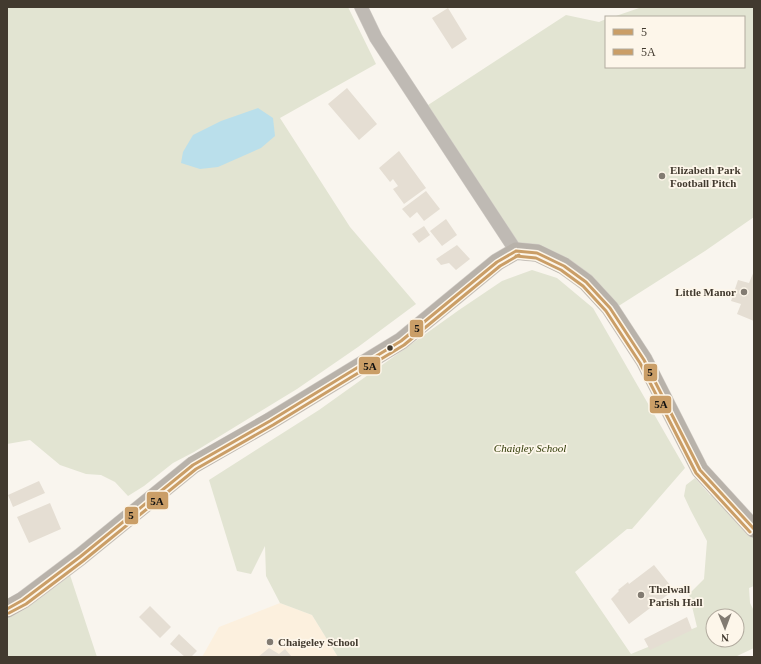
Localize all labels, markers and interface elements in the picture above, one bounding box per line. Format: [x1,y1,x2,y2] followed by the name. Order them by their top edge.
[605,16,745,68] legend
[641,25,647,39] text: 5
[641,45,656,59] text: 5A
[670,164,741,189] place label: Elizabeth Park Football Pitch
[657,171,667,181] marker: Elizabeth Park Football Pitch
[675,286,736,298] place label: Little Manor
[739,287,749,297] marker: Little Manor
[409,319,424,338] line badge: 5
[414,322,420,334] text: 5
[385,343,395,353] unlabelled marker
[358,356,381,375] line badge: 5A
[363,360,377,372] text: 5A
[643,363,658,382] line badge: 5
[647,366,653,378] text: 5
[649,395,672,414] line badge: 5A
[654,398,668,410] text: 5A
[494,442,566,454] park label: Chaigley School
[146,491,169,510] line badge: 5A
[150,495,164,507] text: 5A
[124,506,139,525] line badge: 5
[128,509,134,521] text: 5
[649,583,702,608] place label: Thelwall Parish Hall
[636,590,646,600] marker: Thelwall Parish Hall
[705,608,745,648] north arrow
[721,632,729,644] text: N
[278,636,358,648] place label: Chaigeley School
[265,637,275,647] marker: Chaigeley School

